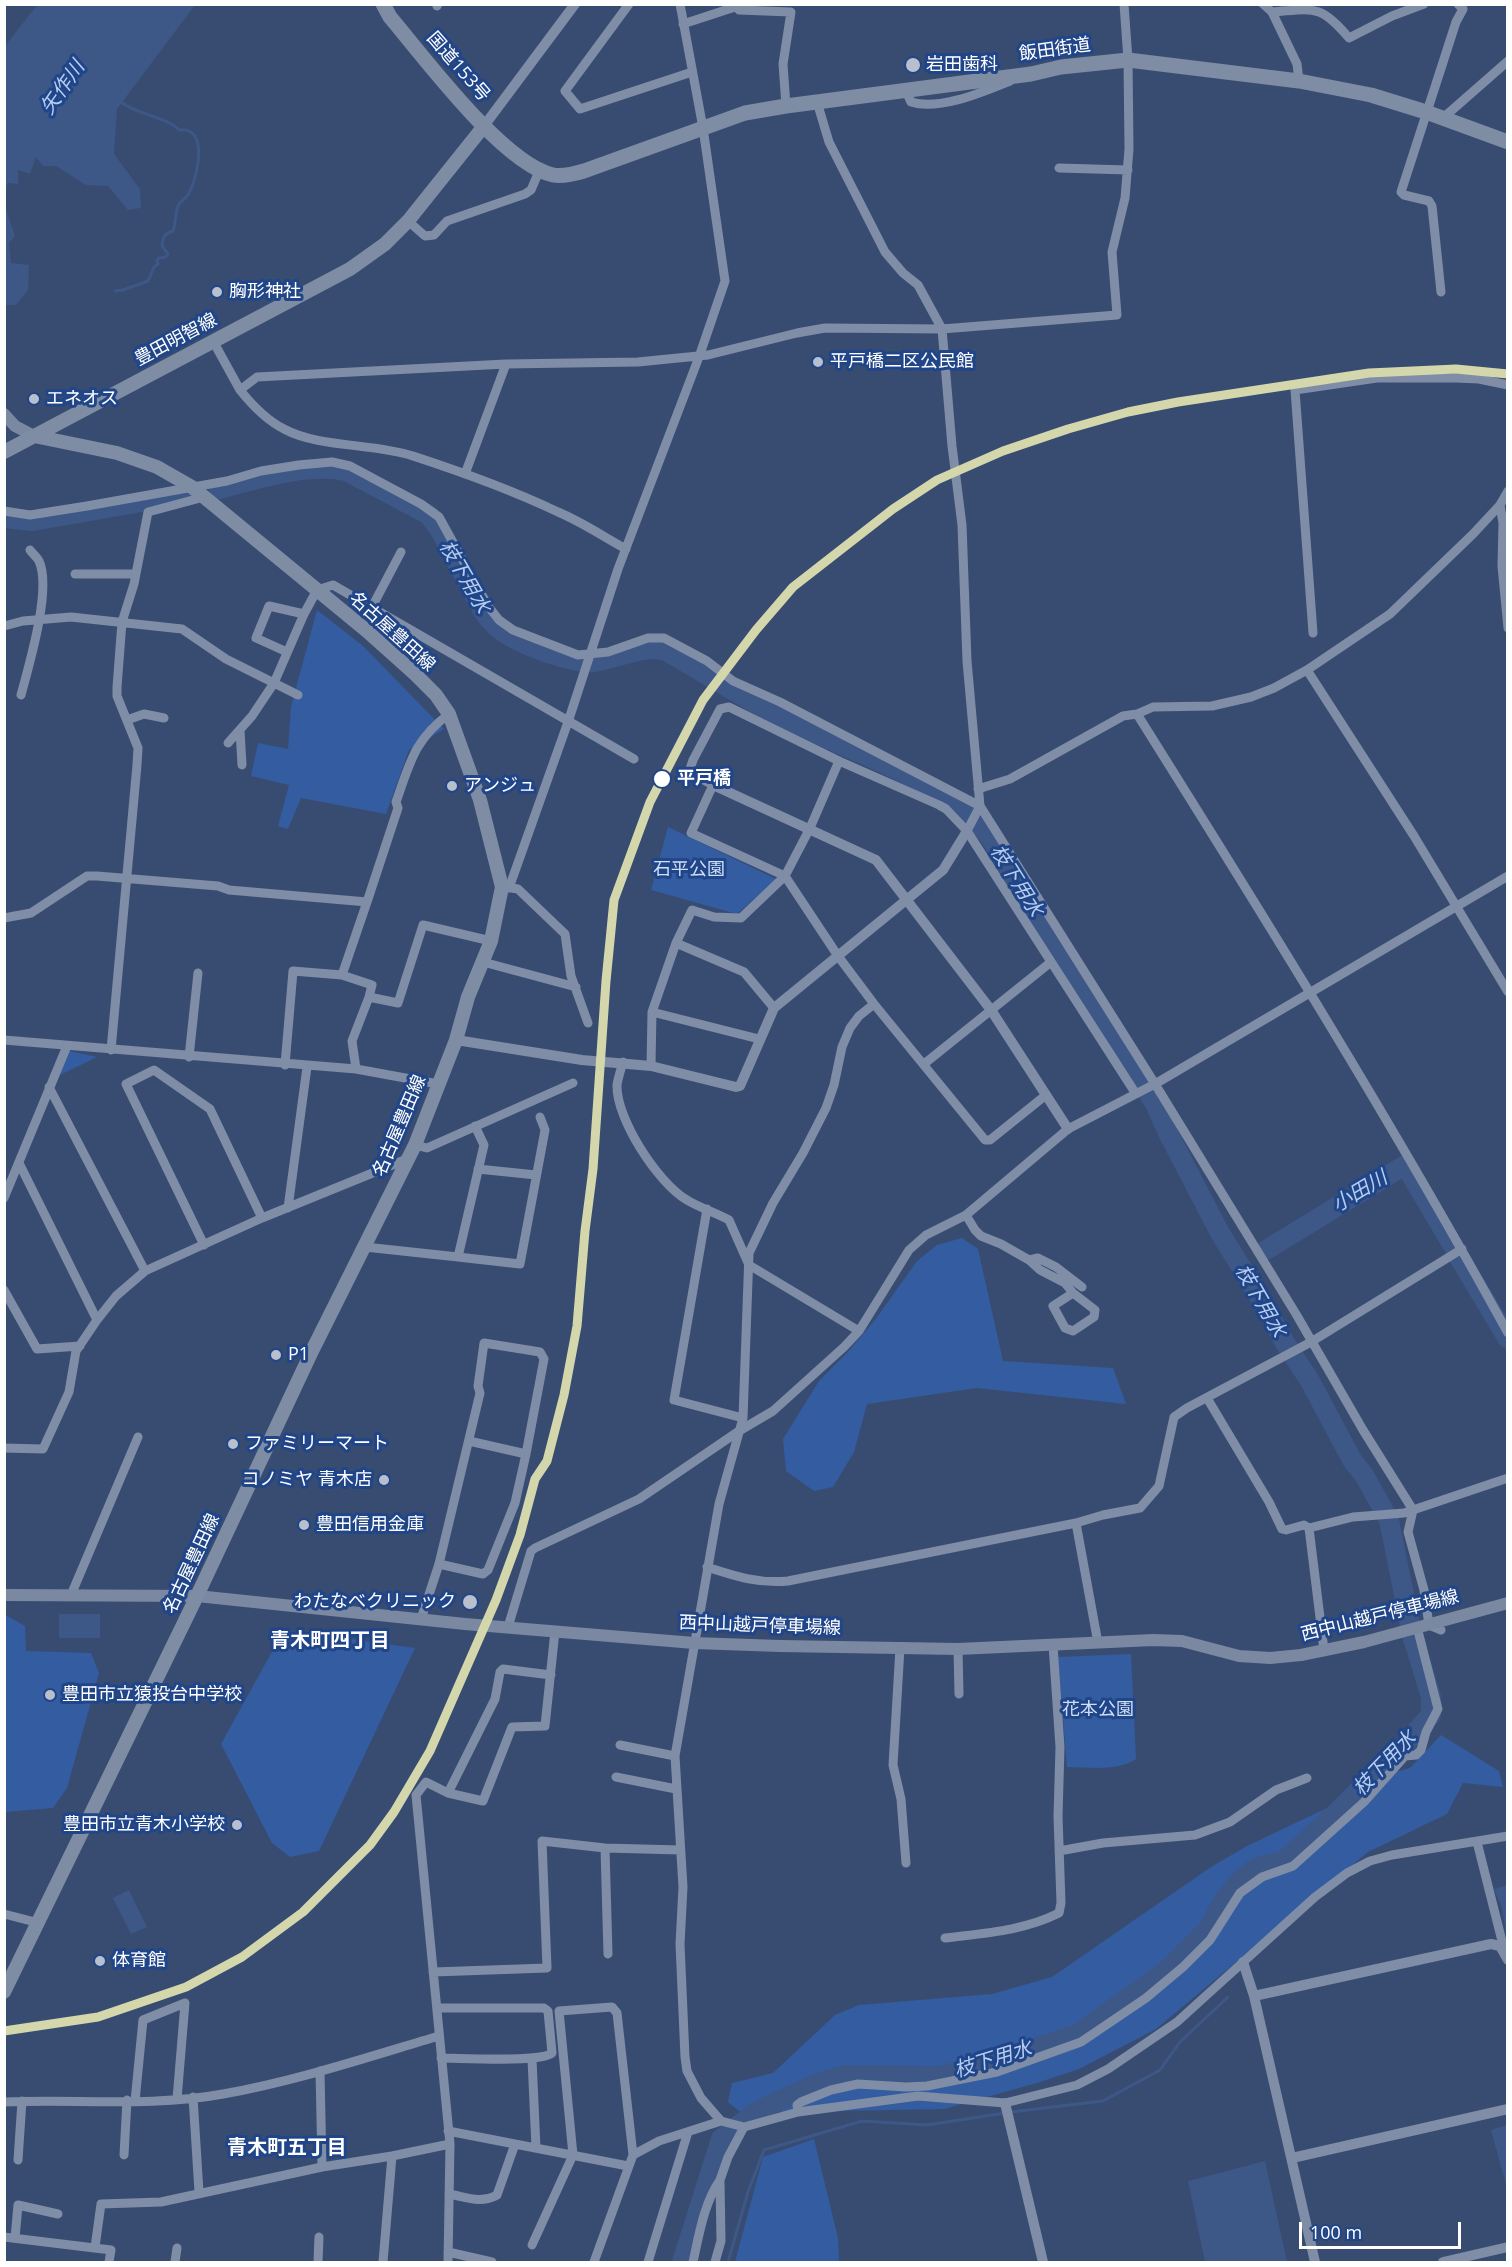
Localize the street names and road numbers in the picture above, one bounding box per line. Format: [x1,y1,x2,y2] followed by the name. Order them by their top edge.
[422,28,494,106] street label: 国道153号
[1018,34,1092,66] street label: 飯田街道
[131,309,221,371] street label: 豊田明智線
[345,588,439,676] street label: 名古屋豊田線
[369,1072,431,1180] street label: 名古屋豊田線
[159,1510,225,1618] street label: 名古屋豊田線
[1299,1586,1461,1646] street label: 西中山越戸停車場線
[679,1612,841,1640] street label: 西中山越戸停車場線

